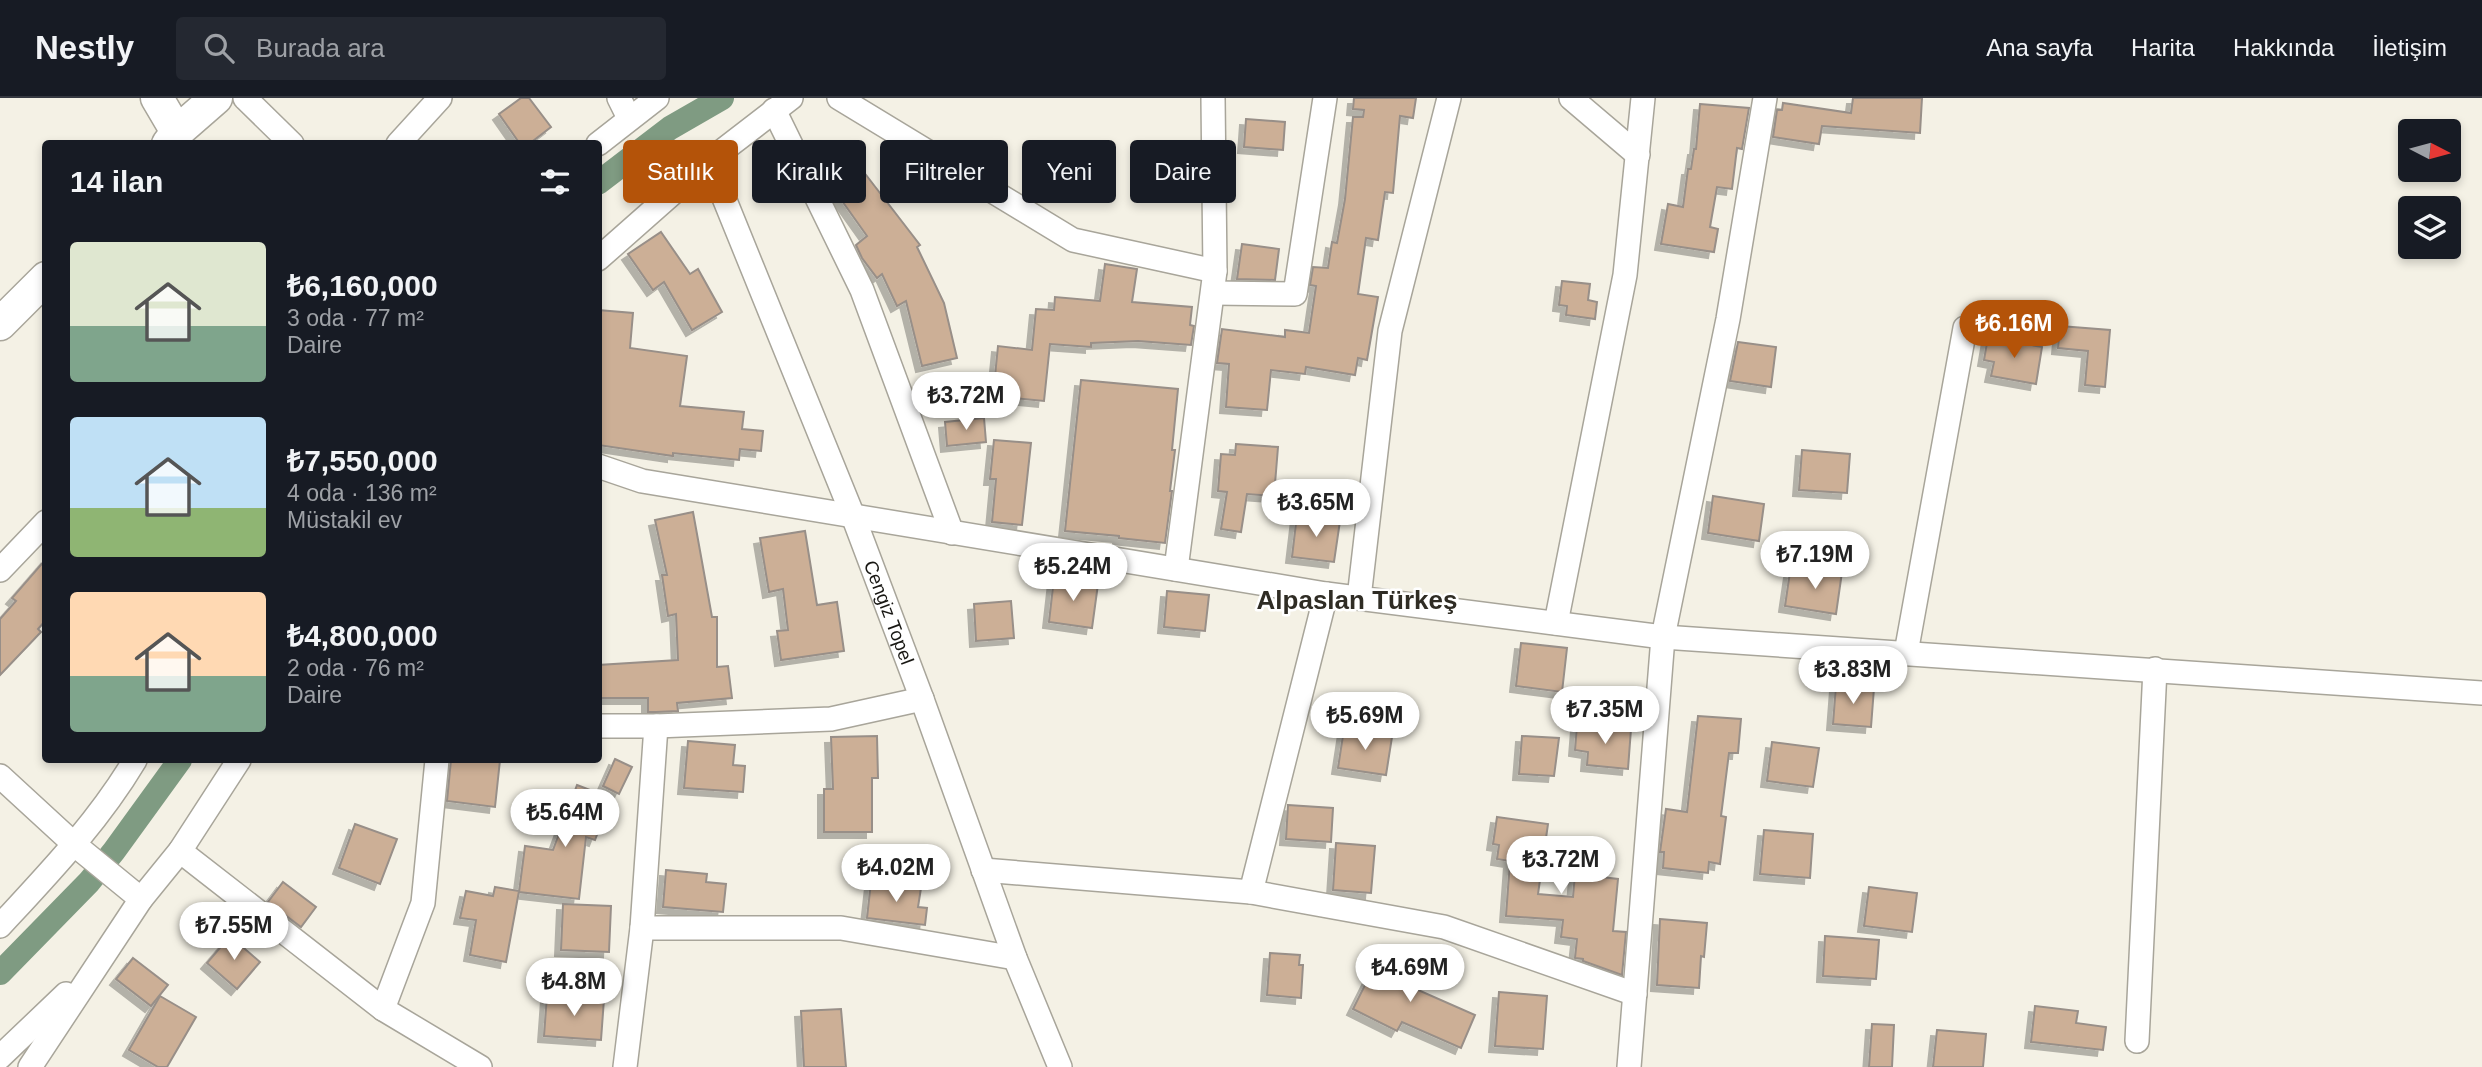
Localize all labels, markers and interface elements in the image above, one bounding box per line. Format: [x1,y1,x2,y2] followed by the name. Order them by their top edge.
[176,17,666,80] search box
[35,29,134,66] text: Nestly
[200,29,238,67] icon: search
[256,33,385,63] text: Burada ara
[1986,34,2093,61] text: Ana sayfa
[2131,34,2195,61] text: Harita
[2233,34,2334,61] text: Hakkında
[2372,34,2447,61] text: İletişim
[2398,119,2460,182] north arrow
[2398,119,2461,259] map controls
[623,140,738,203] chip: Satılık
[752,140,866,203] chip: Kiralık
[880,140,1008,203] chip: Filtreler
[1022,140,1116,203] chip: Yeni
[1130,140,1236,203] chip: Daire
[536,163,574,201] icon: filters
[70,165,163,198] text: 14 ilan
[2398,196,2461,259] button: layers
[287,269,438,302] text: ₺6,160,000
[126,270,210,354] icon: home
[1957,300,2071,360] pin: ₺6.16M
[287,305,424,331] text: 3 oda · 77 m²
[1975,310,2053,336] text: ₺6.16M
[287,332,342,358] text: Daire
[909,372,1023,432] pin: ₺3.72M
[927,382,1005,408] text: ₺3.72M
[287,444,438,477] text: ₺7,550,000
[126,445,210,529] icon: home
[287,480,437,506] text: 4 oda · 136 m²
[1259,480,1373,539] pin: ₺3.65M
[1277,489,1355,515] text: ₺3.65M
[287,507,402,533] text: Müstakil ev
[1758,532,1872,591] pin: ₺7.19M
[1776,541,1854,567] text: ₺7.19M
[1016,544,1130,603] pin: ₺5.24M
[1034,553,1112,579] text: ₺5.24M
[860,557,918,667] street label: Cengiz Topel
[1257,585,1457,615] district label: Alpaslan Türkeş
[287,619,438,652] text: ₺4,800,000
[126,620,210,704] icon: home
[1796,646,1910,706] pin: ₺3.83M
[287,655,424,681] text: 2 oda · 76 m²
[1814,656,1892,682] text: ₺3.83M
[287,682,342,708] text: Daire
[1548,686,1662,746] pin: ₺7.35M
[1308,692,1422,752] pin: ₺5.69M
[1566,696,1644,722] text: ₺7.35M
[1326,702,1404,728] text: ₺5.69M
[508,790,622,849] pin: ₺5.64M
[526,799,604,825] text: ₺5.64M
[1504,836,1618,896] pin: ₺3.72M
[839,844,953,904] pin: ₺4.02M
[1522,846,1600,872] text: ₺3.72M
[857,854,935,880] text: ₺4.02M
[177,902,291,962] pin: ₺7.55M
[195,912,273,938] text: ₺7.55M
[1353,944,1467,1004] pin: ₺4.69M
[1371,954,1449,980] text: ₺4.69M
[525,958,623,1018] pin: ₺4.8M
[542,968,606,994] text: ₺4.8M

